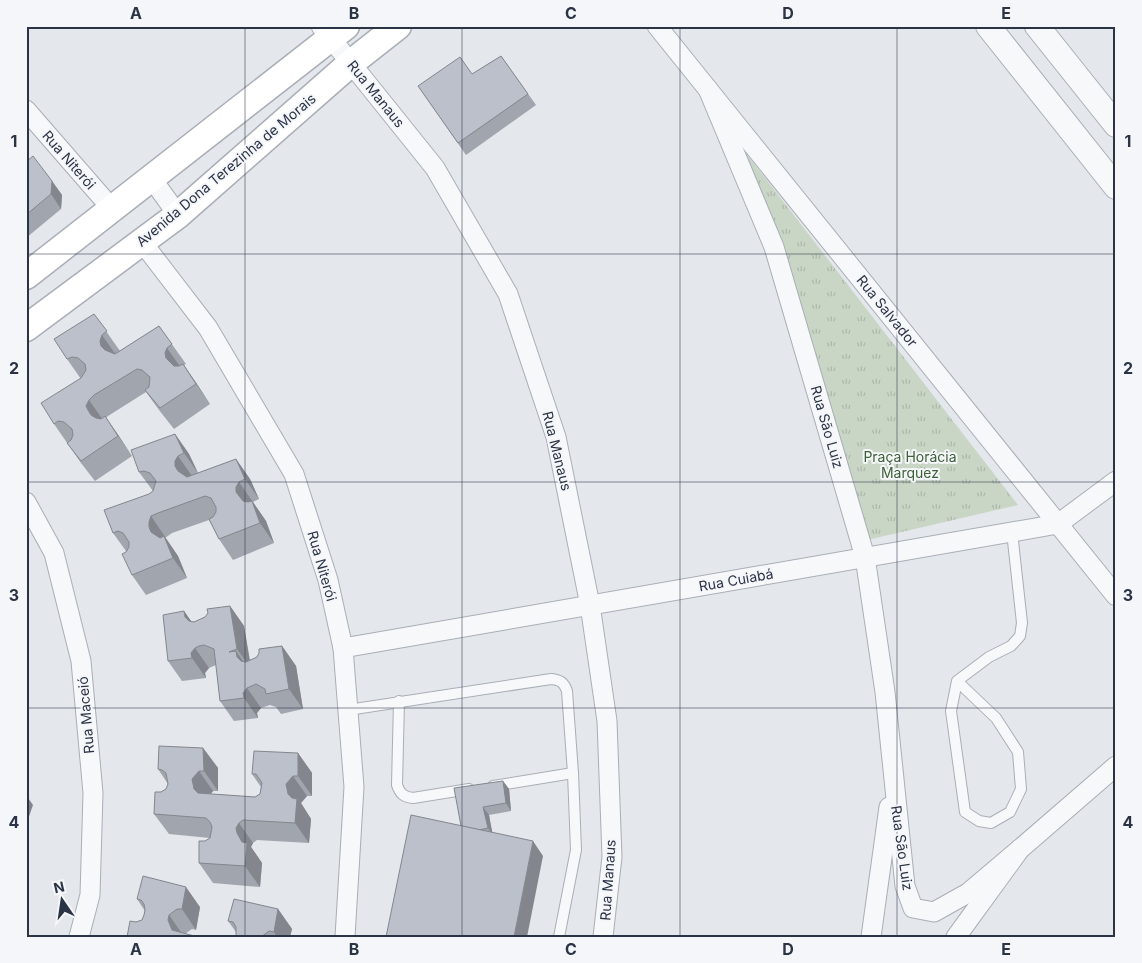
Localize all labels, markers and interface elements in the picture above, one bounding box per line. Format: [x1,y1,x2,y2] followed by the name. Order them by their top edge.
[130,3,142,23] text: A
[349,3,359,23] text: B
[565,3,577,23] text: C
[782,3,794,23] text: D
[1001,3,1011,23] text: E
[344,57,409,131] street label: Rua Manaus
[132,89,319,250] street label: Avenida Dona Terezinha de Morais
[39,127,100,193] street label: Rua Niterói
[11,131,17,151] text: 1
[1125,131,1131,151] text: 1
[853,271,921,350] street label: Rua Salvador
[9,358,19,378] text: 2
[1123,358,1133,378] text: 2
[808,383,847,470] street label: Rua São Luiz
[539,409,576,492] street label: Rua Manaus
[863,448,957,481] park label: Praça Horácia Marquez
[304,529,341,603] street label: Rua Niterói
[697,565,775,594] street label: Rua Cuiabá
[9,585,19,605] text: 3
[1123,585,1133,605] text: 3
[74,676,97,754] street label: Rua Maceió
[888,804,917,891] street label: Rua São Luiz
[9,812,20,832] text: 4
[1123,812,1134,832] text: 4
[596,839,619,921] street label: Rua Manaus
[38,876,88,926] north arrow
[52,877,66,896] text: N
[130,939,142,959] text: A
[349,939,359,959] text: B
[565,939,577,959] text: C
[782,939,794,959] text: D
[1001,939,1011,959] text: E

